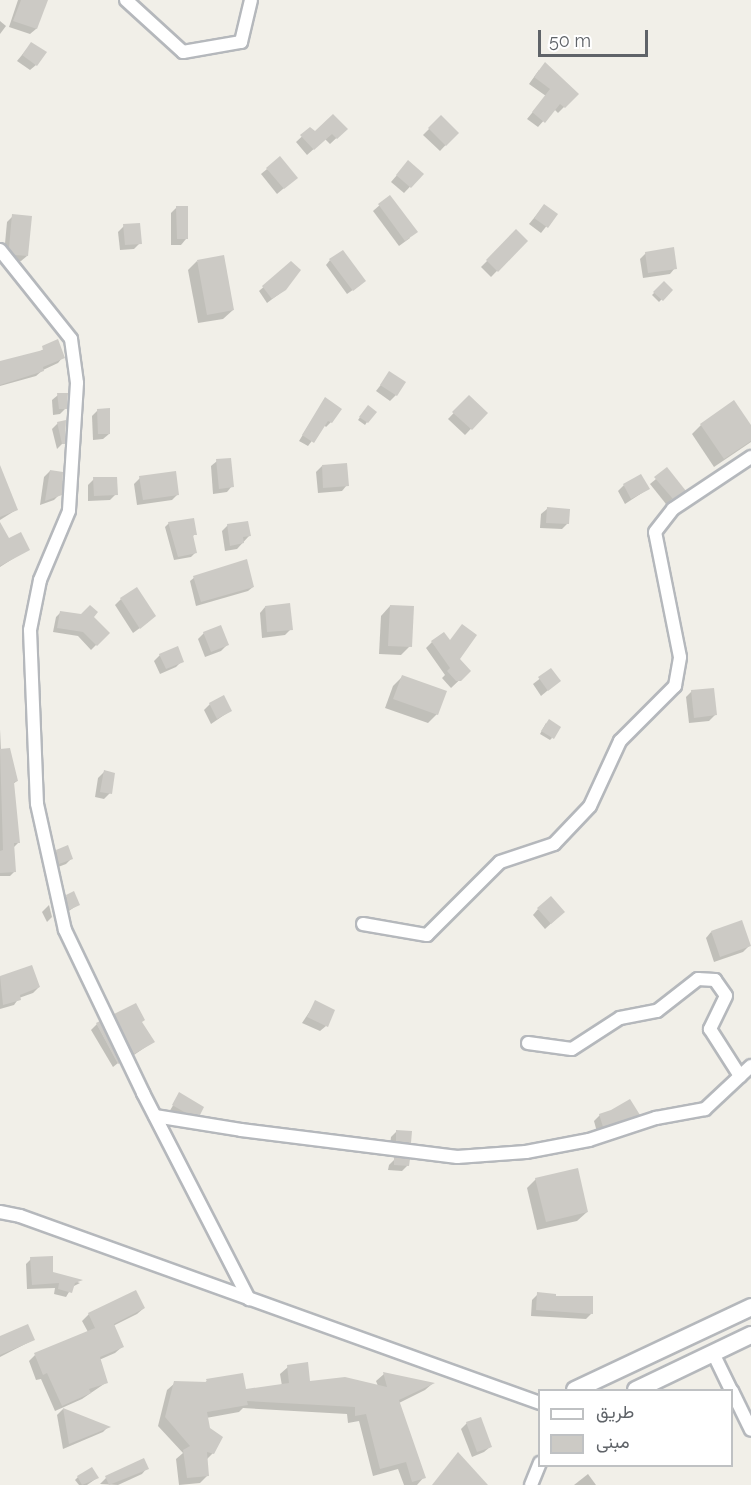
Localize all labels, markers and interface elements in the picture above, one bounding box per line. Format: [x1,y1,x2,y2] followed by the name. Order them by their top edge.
[541,18,650,56] scale bar
[549,30,591,51] text: 50 m
[538,1389,733,1467] legend
[596,1401,634,1422] text: طريق
[596,1431,630,1452] text: مبنى

